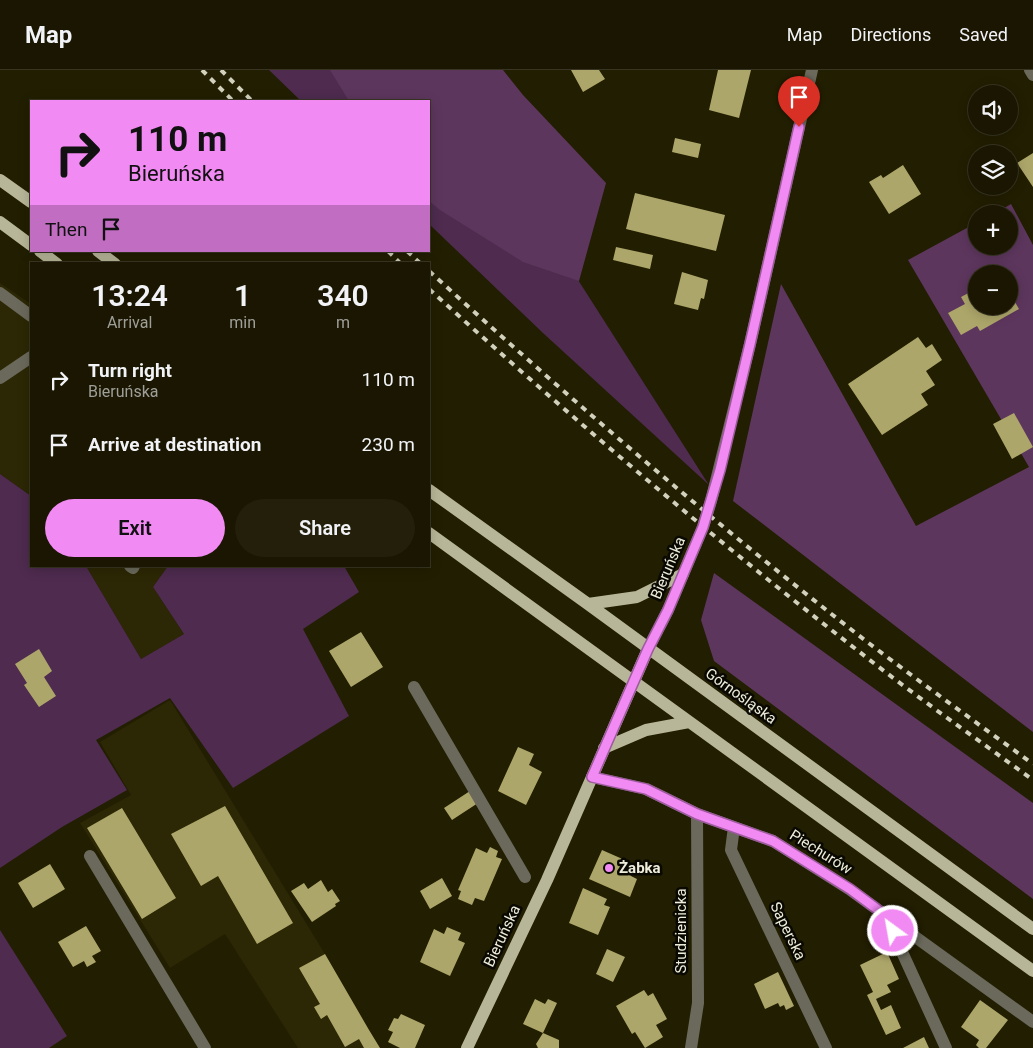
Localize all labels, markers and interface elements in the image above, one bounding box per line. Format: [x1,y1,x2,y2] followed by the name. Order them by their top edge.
[25,21,72,49] text: Map
[787,24,822,45] text: Map
[850,24,931,45] text: Directions
[959,24,1008,45] text: Saved
[778,76,820,127] pin
[785,83,813,111] icon: arrive
[968,85,1018,315] map controls
[968,85,1018,135] button: sound
[128,119,227,160] text: 110 m
[45,120,110,185] icon: right
[968,145,1018,195] button: layers
[128,161,225,186] text: Bieruńska
[968,205,1018,255] button: +
[97,215,125,243] icon: arrive
[45,218,87,241] text: Then
[968,265,1018,315] button: −
[91,278,168,313] text: 13:24
[234,278,251,313] text: 1
[317,278,369,313] text: 340
[107,313,152,332] text: Arrival
[229,313,256,332] text: min
[336,313,350,332] text: m
[88,359,172,382] text: Turn right
[45,366,73,394] icon: right
[362,368,415,391] text: 110 m
[88,382,159,401] text: Bieruńska
[45,431,73,459] icon: arrive
[88,433,261,456] text: Arrive at destination
[362,433,415,456] text: 230 m
[45,499,225,557] button: Exit
[235,499,415,557] button: Share
[647,534,689,602] street label: Bieruńska
[702,664,780,728] street label: Górnośląska
[786,826,856,878] street label: Piechurów
[619,859,661,877] place label: Żabka
[603,862,615,874] marker: Żabka
[672,888,690,974] street label: Studzienicka
[766,899,810,963] street label: Saperska
[480,902,524,970] street label: Bieruńska
[866,904,918,956] position arrow

